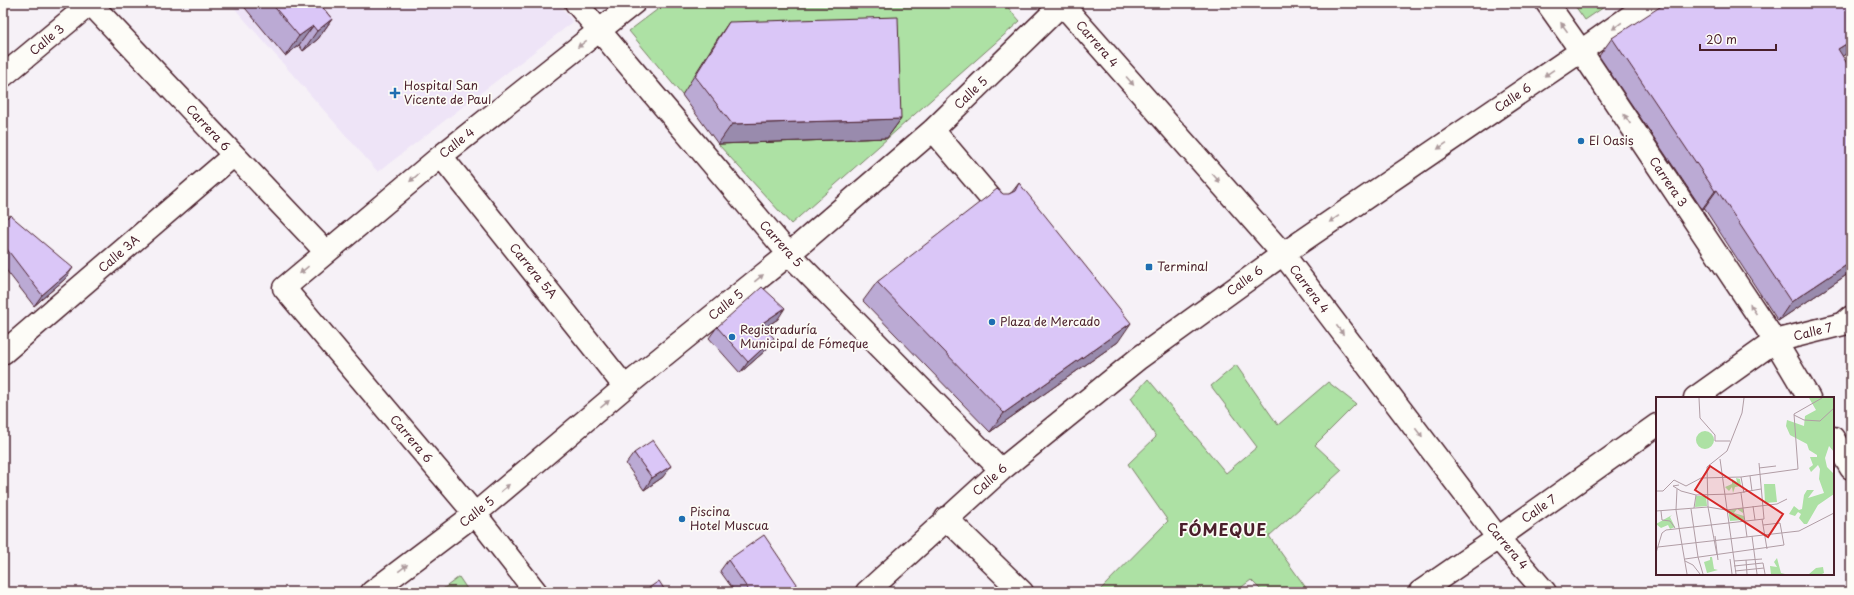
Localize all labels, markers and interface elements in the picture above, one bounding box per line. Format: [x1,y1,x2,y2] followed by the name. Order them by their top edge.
[1072,16,1123,71] street label: Carrera 4
[25,19,68,59] street label: Calle 3
[1560,22,1568,32] one-way arrow
[1612,22,1622,30] one-way arrow
[1700,26,1776,52] scale bar
[1706,30,1737,48] text: 20 m
[576,40,587,49] one-way arrow
[1544,69,1554,77] one-way arrow
[950,72,991,113] street label: Calle 5
[1125,75,1134,86] one-way arrow
[404,76,491,108] place label: Hospital San Vicente de Paul
[1490,78,1534,116] street label: Calle 6
[389,87,401,99] marker: Hospital San Vicente de Paul
[182,100,235,155] street label: Carrera 6
[1623,114,1631,124] one-way arrow
[435,123,478,162] street label: Calle 4
[1589,131,1634,149] place label: El Oasis
[1576,136,1586,146] marker: El Oasis
[1437,142,1447,150] one-way arrow
[1645,153,1692,210] street label: Carrera 3
[409,173,420,182] one-way arrow
[1211,173,1220,183] one-way arrow
[1329,215,1339,223] one-way arrow
[756,216,808,271] street label: Carrera 5
[94,230,143,276] street label: Calle 3A
[506,239,562,302] street label: Carrera 5A
[1157,257,1208,275] place label: Terminal
[1285,260,1334,317] street label: Carrera 4
[1223,261,1266,300] street label: Calle 6
[1144,262,1154,272] marker: Terminal
[299,266,310,275] one-way arrow
[754,273,765,282] one-way arrow
[704,285,747,324] street label: Calle 5
[1749,304,1757,314] one-way arrow
[1000,312,1100,330] place label: Plaza de Mercado
[987,317,997,327] marker: Plaza de Mercado
[1791,317,1834,345] street label: Calle 7
[740,320,869,352] place label: Registraduría Municipal de Fómeque
[1336,324,1345,335] one-way arrow
[727,332,737,342] marker: Registraduría Municipal de Fómeque
[1656,397,1834,575] inset map
[599,400,610,409] one-way arrow
[386,410,437,466] street label: Carrera 6
[1415,428,1423,439] one-way arrow
[968,459,1011,499] street label: Calle 6
[500,484,511,493] one-way arrow
[1517,489,1560,527] street label: Calle 7
[455,492,498,531] street label: Calle 5
[690,502,769,534] place label: Piscina Hotel Muscua
[677,514,687,524] marker: Piscina Hotel Muscua
[1179,517,1267,541] district label: FÓMEQUE
[1483,518,1533,573] street label: Carrera 4
[398,564,409,573] one-way arrow

